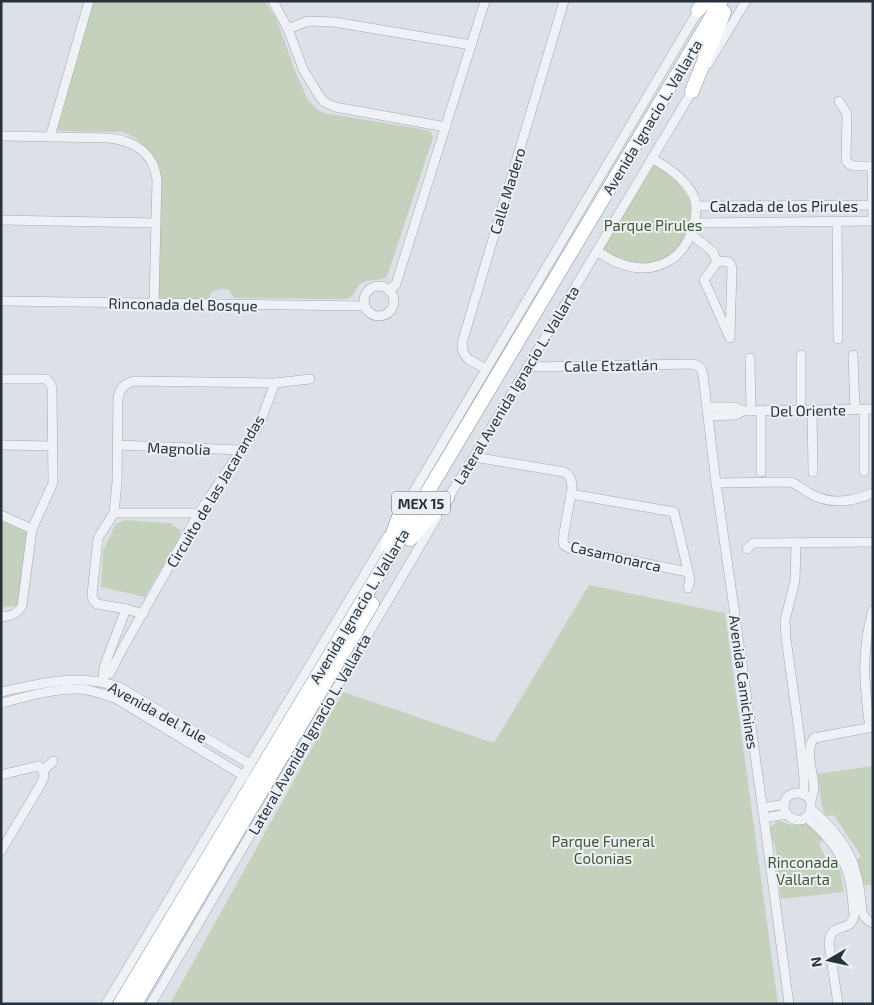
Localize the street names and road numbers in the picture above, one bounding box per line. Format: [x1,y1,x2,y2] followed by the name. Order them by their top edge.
[598,36,706,198] street label: Avenida Ignacio L. Vallarta
[485,146,529,236] street label: Calle Madero
[710,197,858,215] street label: Calzada de los Pirules
[449,282,583,488] street label: Lateral Avenida Ignacio L. Vallarta
[108,294,258,314] street label: Rinconada del Bosque
[564,355,658,375] street label: Calle Etzatlán
[770,400,846,420] street label: Del Oriente
[162,411,268,571] street label: Circuito de las Jacarandas
[147,438,211,458] street label: Magnolia
[392,492,450,514] road number: MEX 15
[305,525,413,687] street label: Avenida Ignacio L. Vallarta
[569,537,663,575] street label: Casamonarca
[726,614,762,750] street label: Avenida Camichines
[244,630,374,838] street label: Lateral Avenida Ignacio L. Vallarta
[106,678,210,746] street label: Avenida del Tule

